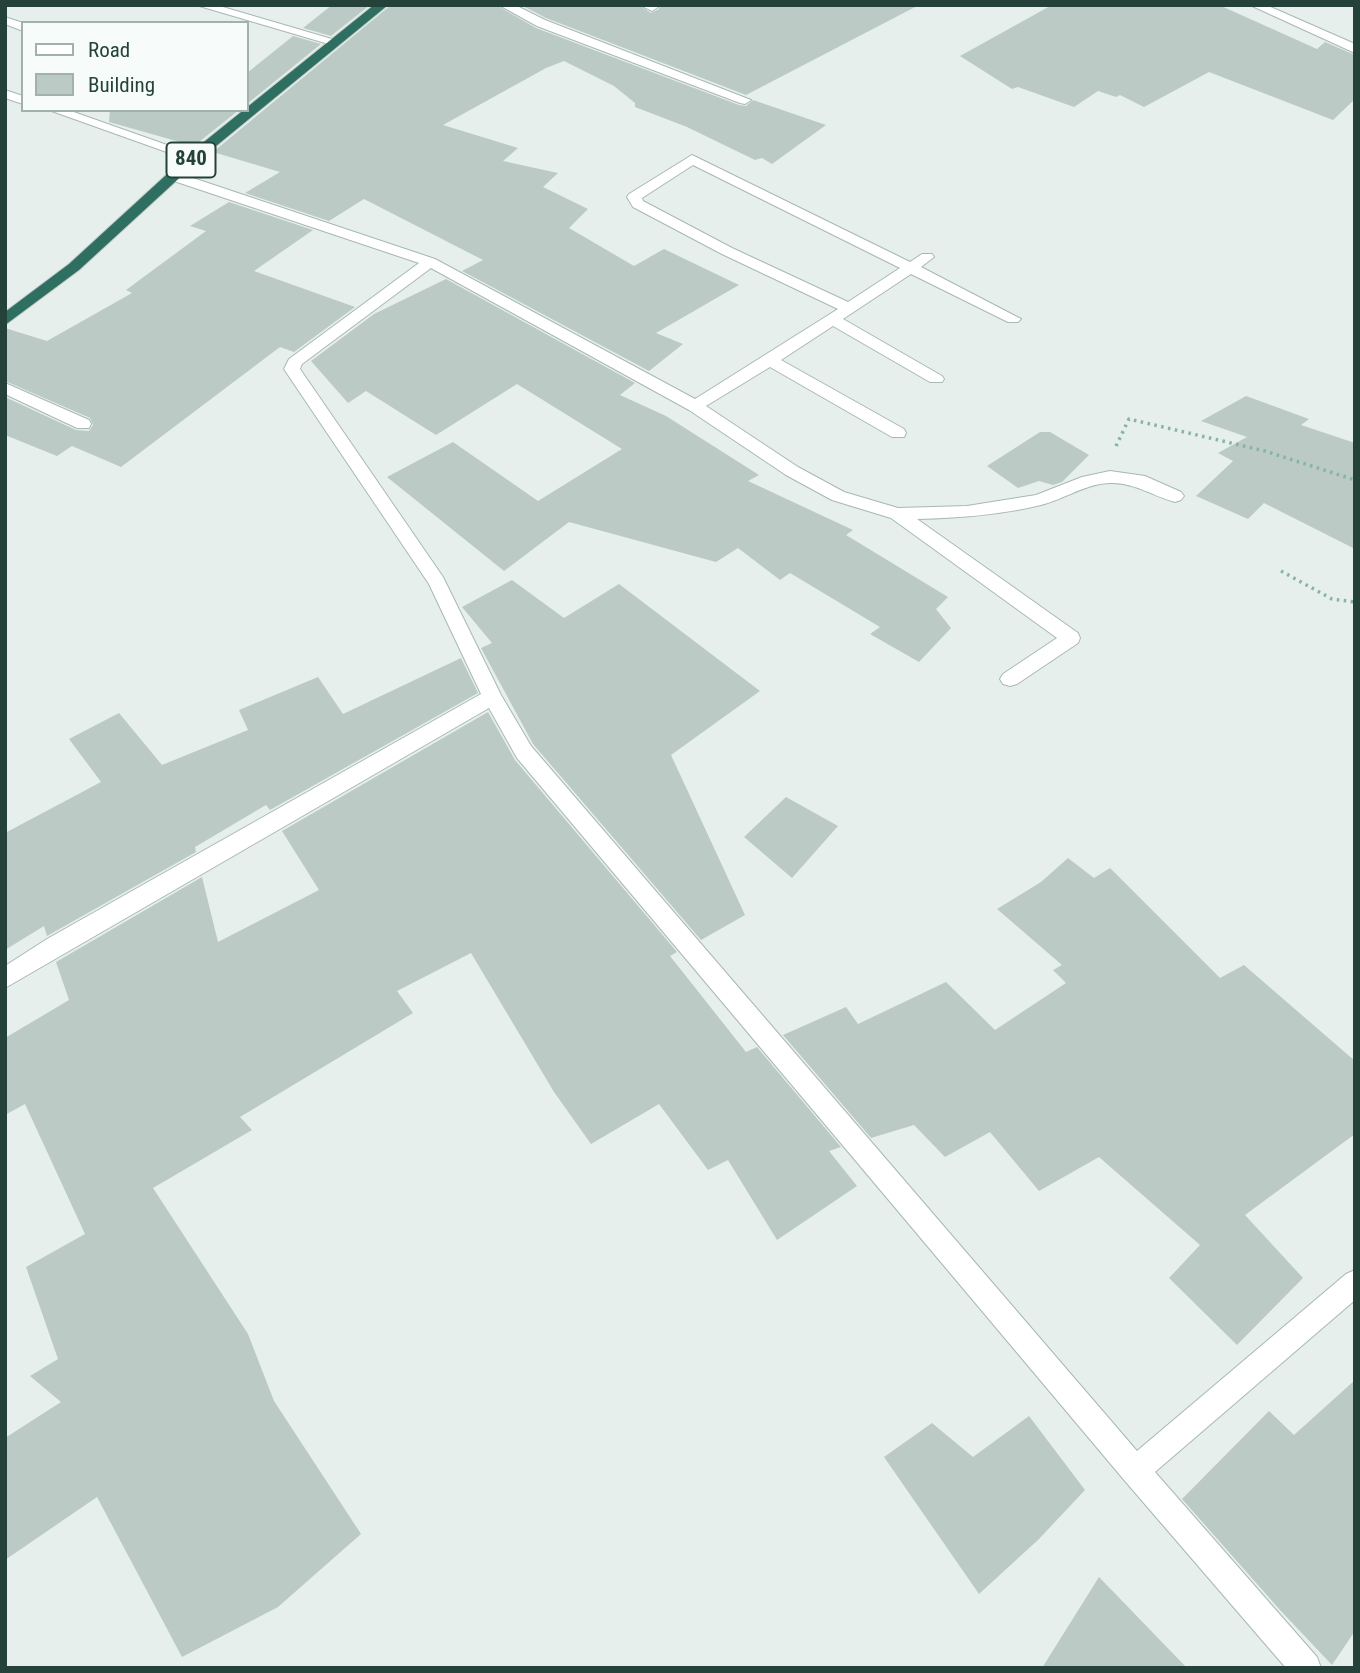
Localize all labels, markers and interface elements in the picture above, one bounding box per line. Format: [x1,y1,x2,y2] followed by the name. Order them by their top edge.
[21,21,248,112] legend
[88,38,130,62] text: Road
[88,73,155,97] text: Building
[166,142,216,178] road number: 840

